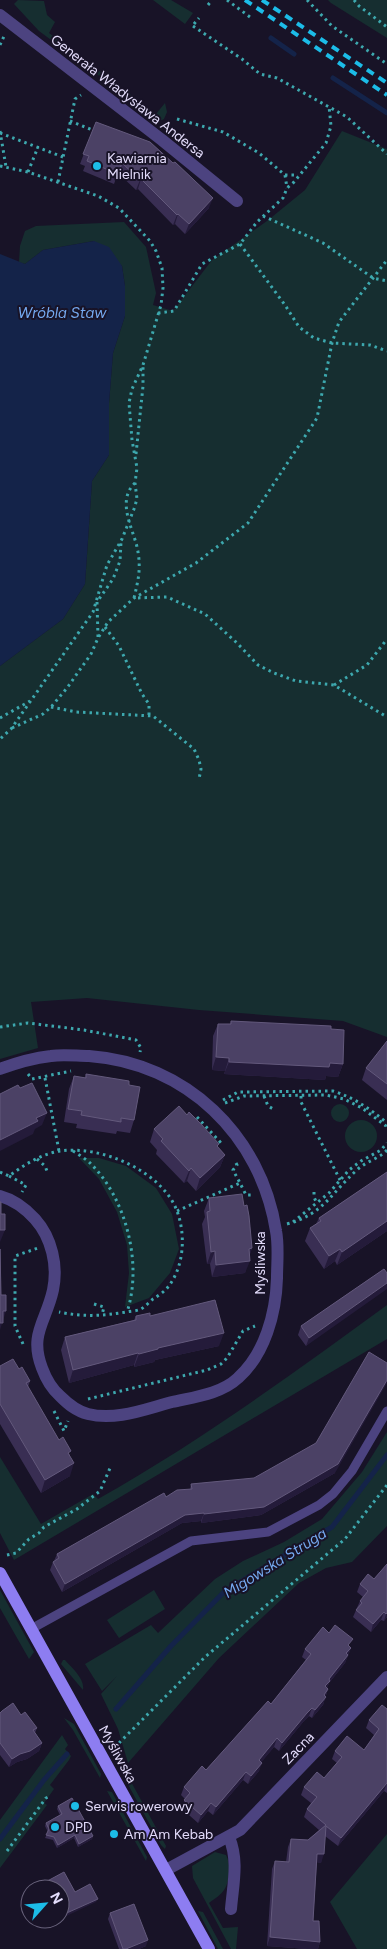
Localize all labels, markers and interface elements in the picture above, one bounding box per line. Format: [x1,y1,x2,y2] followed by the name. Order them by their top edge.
[47,31,208,162] street label: Generała Władysława Andersa
[107,150,167,183] place label: Kawiarnia Mielnik
[91,160,103,172] marker: Kawiarnia Mielnik
[18,304,107,322] water label: Wróbla Staw
[252,1231,269,1295] street label: Myśliwska
[220,1524,330,1602] water label: Migowska Struga
[95,1722,140,1786] street label: Myśliwska
[279,1729,318,1768] street label: Zacna
[85,1798,193,1815] place label: Serwis rowerowy
[69,1800,81,1812] marker: Serwis rowerowy
[65,1819,92,1836] place label: DPD
[49,1821,61,1833] marker: DPD
[124,1826,213,1843] place label: Am Am Kebab
[108,1828,120,1840] marker: Am Am Kebab
[20,1879,70,1929] north arrow
[46,1890,66,1907] text: N

